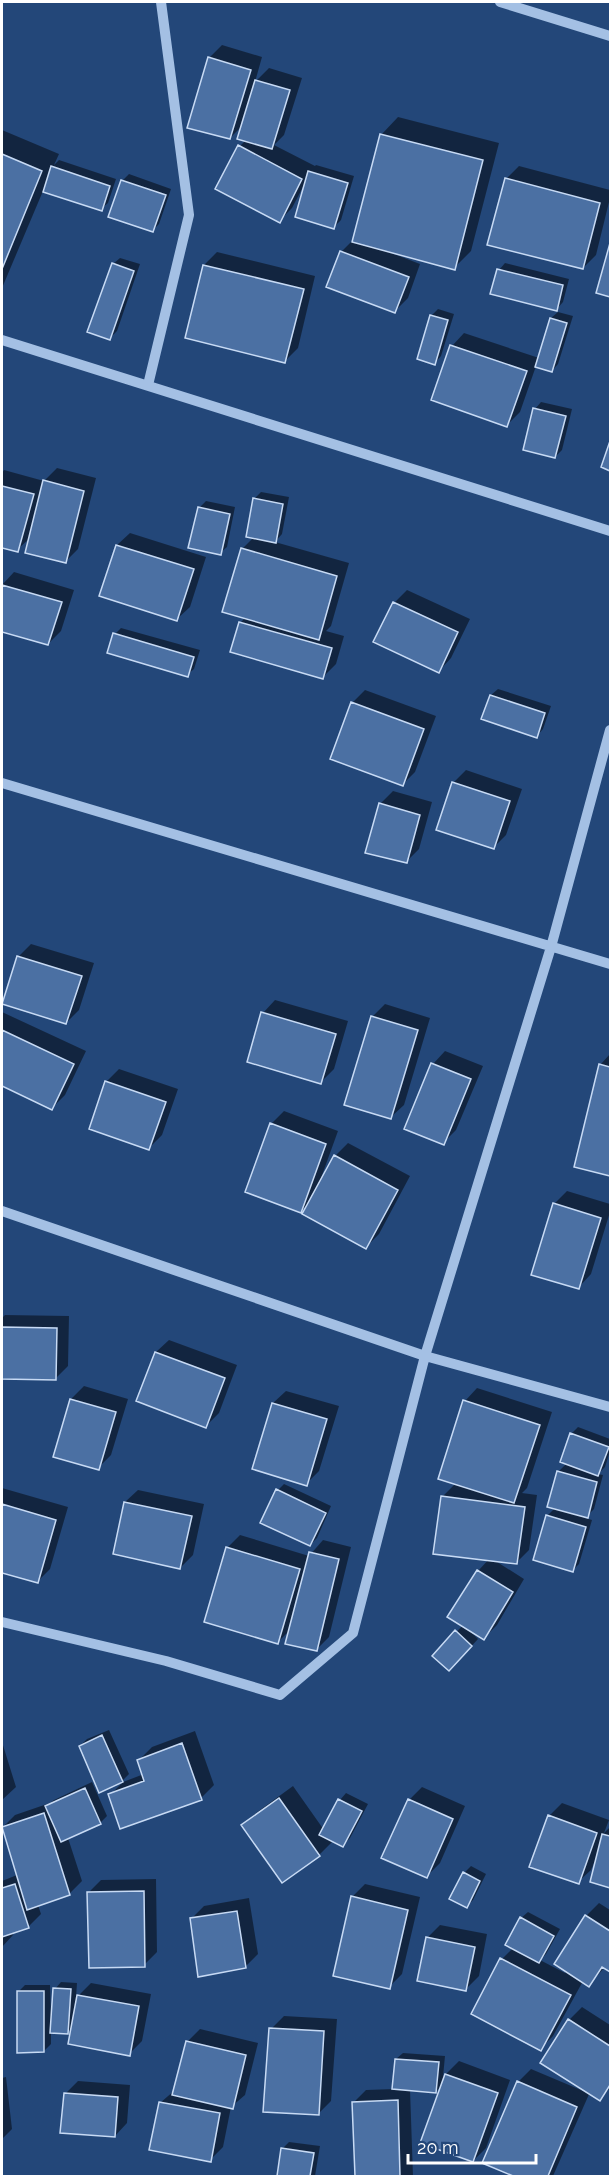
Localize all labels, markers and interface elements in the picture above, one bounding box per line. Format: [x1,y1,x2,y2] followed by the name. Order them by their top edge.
[408,2127,536,2165] scale bar
[417,2137,459,2158] text: 20 m

